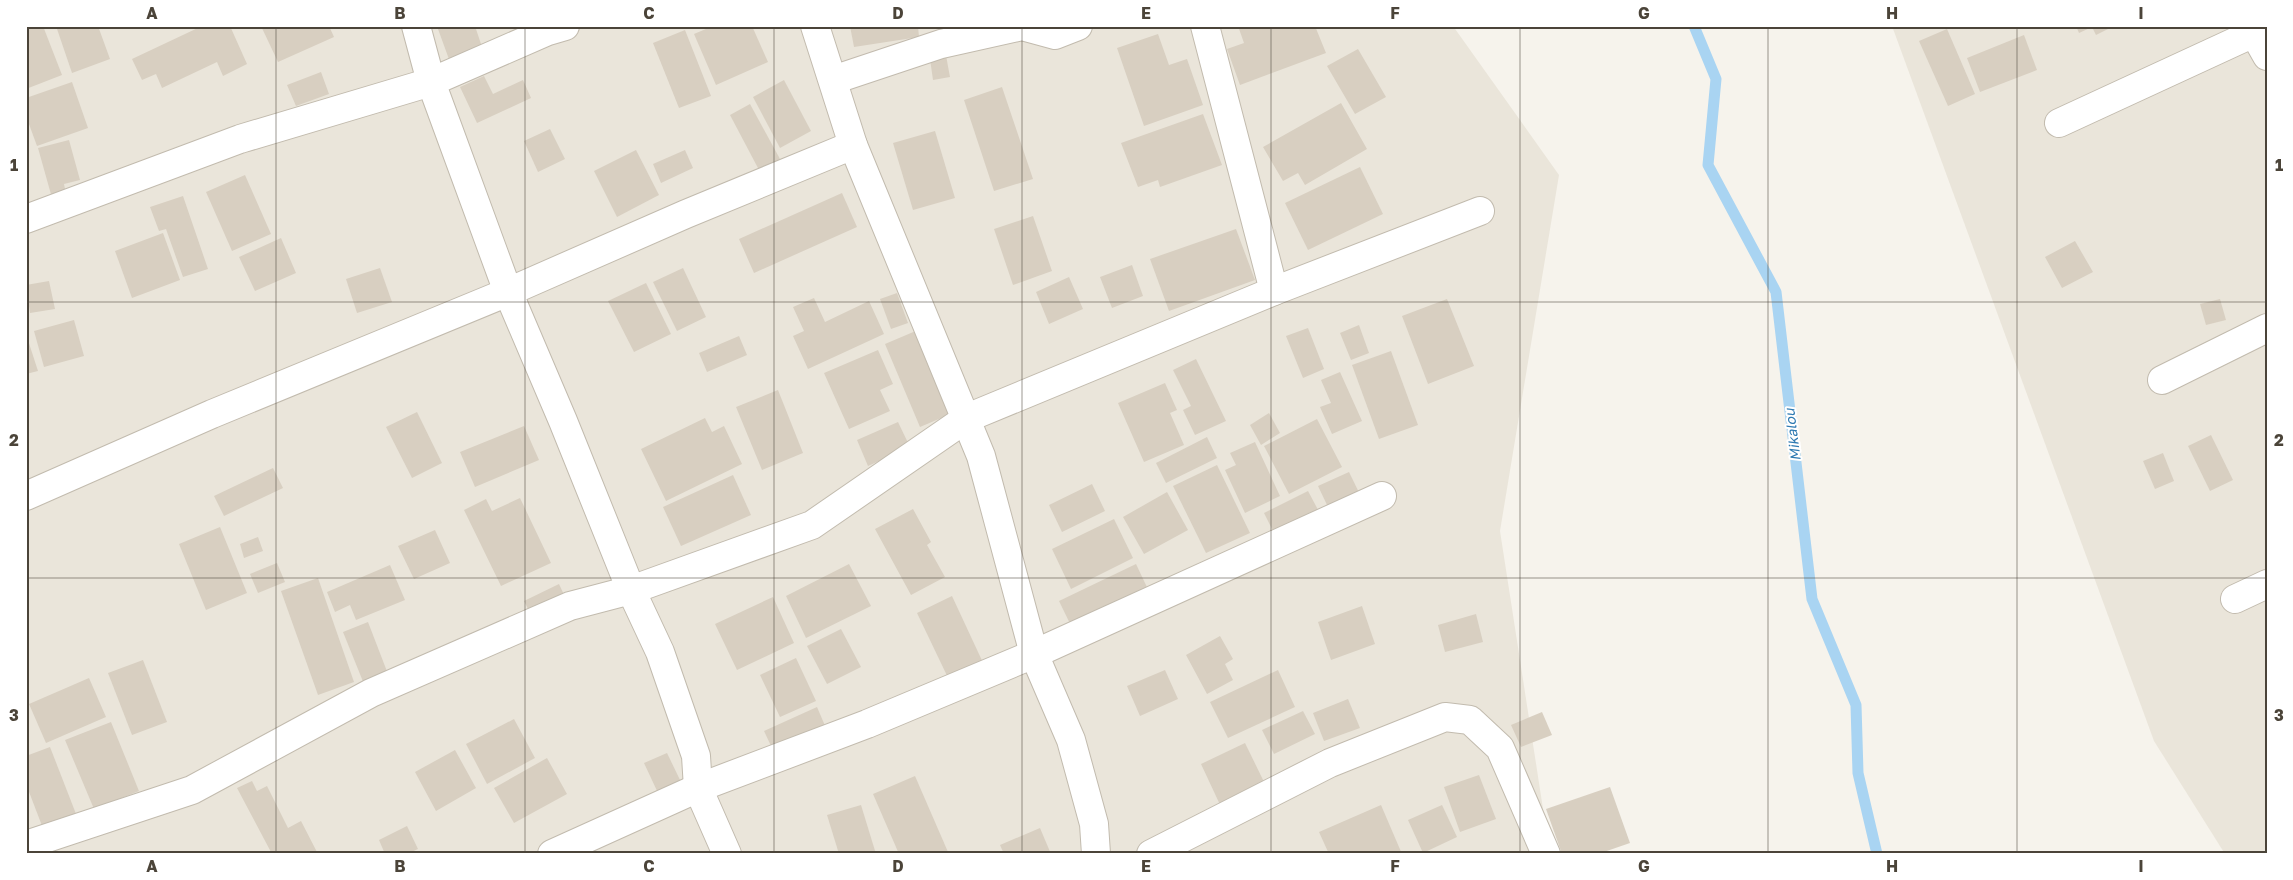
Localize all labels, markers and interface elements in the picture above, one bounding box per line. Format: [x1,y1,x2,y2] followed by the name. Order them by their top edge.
[146,3,158,23] text: A
[394,3,406,23] text: B
[643,3,655,23] text: C
[892,3,904,23] text: D
[1141,3,1151,23] text: E
[1390,3,1400,23] text: F
[1638,3,1650,23] text: G
[1886,3,1898,23] text: H
[2138,3,2144,23] text: I
[10,155,18,175] text: 1
[2275,155,2283,175] text: 1
[1780,406,1804,462] water label: Mikalou
[9,430,19,450] text: 2
[2274,430,2284,450] text: 2
[9,705,19,725] text: 3
[2274,705,2284,725] text: 3
[146,856,158,876] text: A
[394,856,406,876] text: B
[643,856,655,876] text: C
[892,856,904,876] text: D
[1141,856,1151,876] text: E
[1390,856,1400,876] text: F
[1638,856,1650,876] text: G
[1886,856,1898,876] text: H
[2138,856,2144,876] text: I

